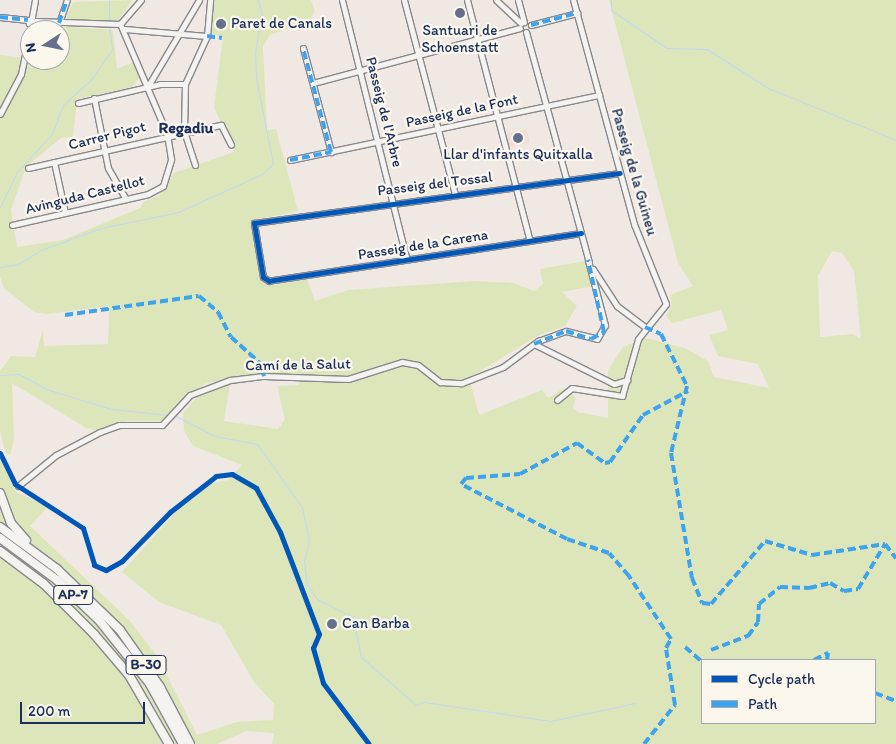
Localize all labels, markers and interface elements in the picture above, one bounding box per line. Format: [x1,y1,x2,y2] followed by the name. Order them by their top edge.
[454,7,466,19] marker: Santuari de Schoenstatt
[231,15,332,33] place label: Paret de Canals
[215,18,227,30] marker: Paret de Canals
[20,20,70,70] north arrow
[421,21,499,56] place label: Santuari de Schoenstatt
[22,42,40,54] text: N
[362,55,406,169] street label: Passeig de l'Arbre
[404,90,520,132] street label: Passeig de la Font
[607,106,661,238] street label: Passeig de la Guineu
[67,118,147,154] street label: Carrer Pigot
[159,118,213,138] district label: Regadiu
[512,132,524,144] marker: Llar d'infants Quitxalla
[444,146,592,164] place label: Llar d'infants Quitxalla
[377,168,493,200] street label: Passeig del Tossal
[24,171,146,219] street label: Avinguda Castellot
[357,226,489,264] street label: Passeig de la Carena
[245,355,351,375] street label: Camí de la Salut
[53,584,93,606] road number: AP-7
[342,615,410,633] place label: Can Barba
[326,618,338,630] marker: Can Barba
[125,654,167,676] road number: B-30
[701,659,876,724] legend
[748,670,815,688] text: Cycle path
[22,692,148,724] scale bar
[748,695,777,713] text: Path
[28,702,70,720] text: 200 m

